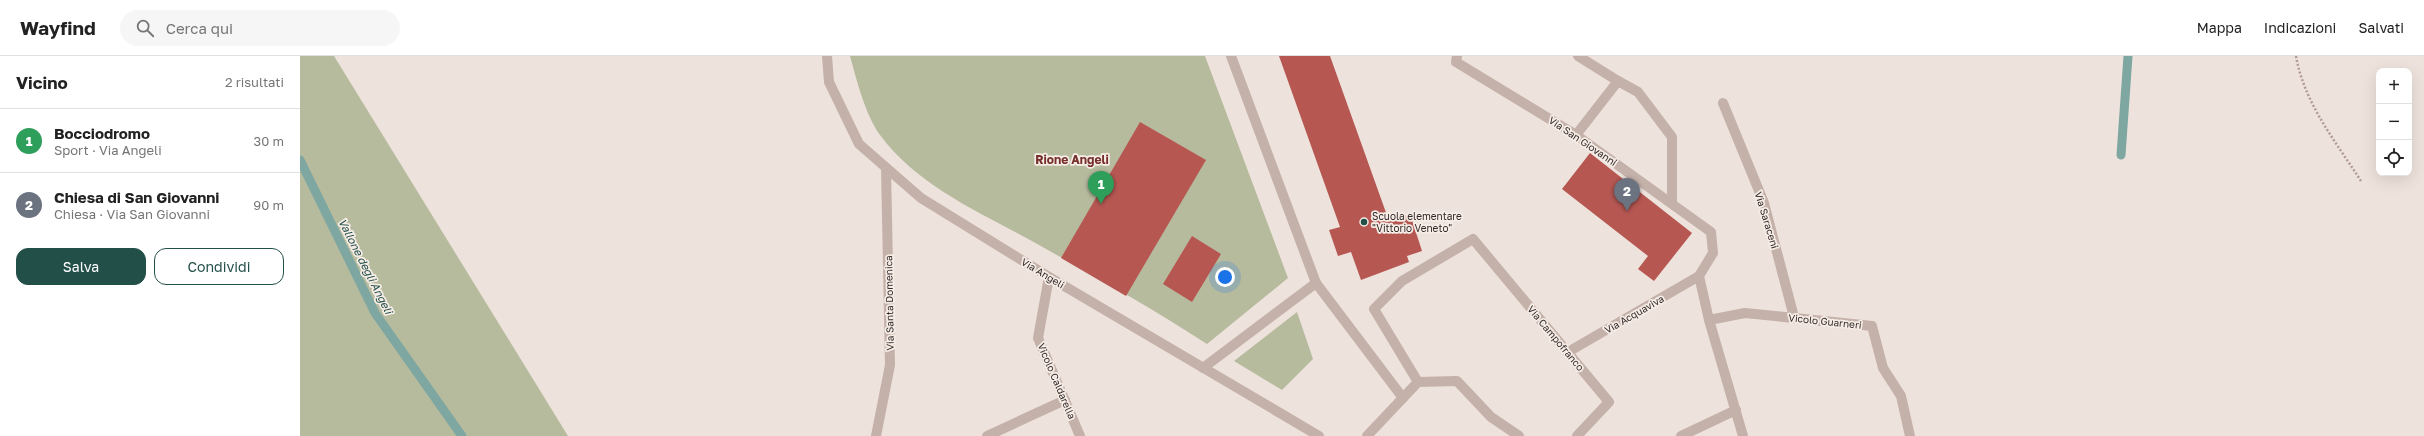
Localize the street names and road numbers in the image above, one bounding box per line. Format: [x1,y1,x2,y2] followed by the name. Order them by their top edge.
[1547,114,1619,168] street label: Via San Giovanni
[1753,190,1781,250] street label: Via Saraceni
[882,255,896,351] street label: Via Santa Domenica
[1019,255,1067,291] street label: Via Angeli
[1602,292,1666,336] street label: Via Acquaviva
[1525,303,1587,373] street label: Via Campofranco
[1788,311,1862,331] street label: Vicolo Guarneri
[1036,341,1078,421] street label: Vicolo Caldarella

